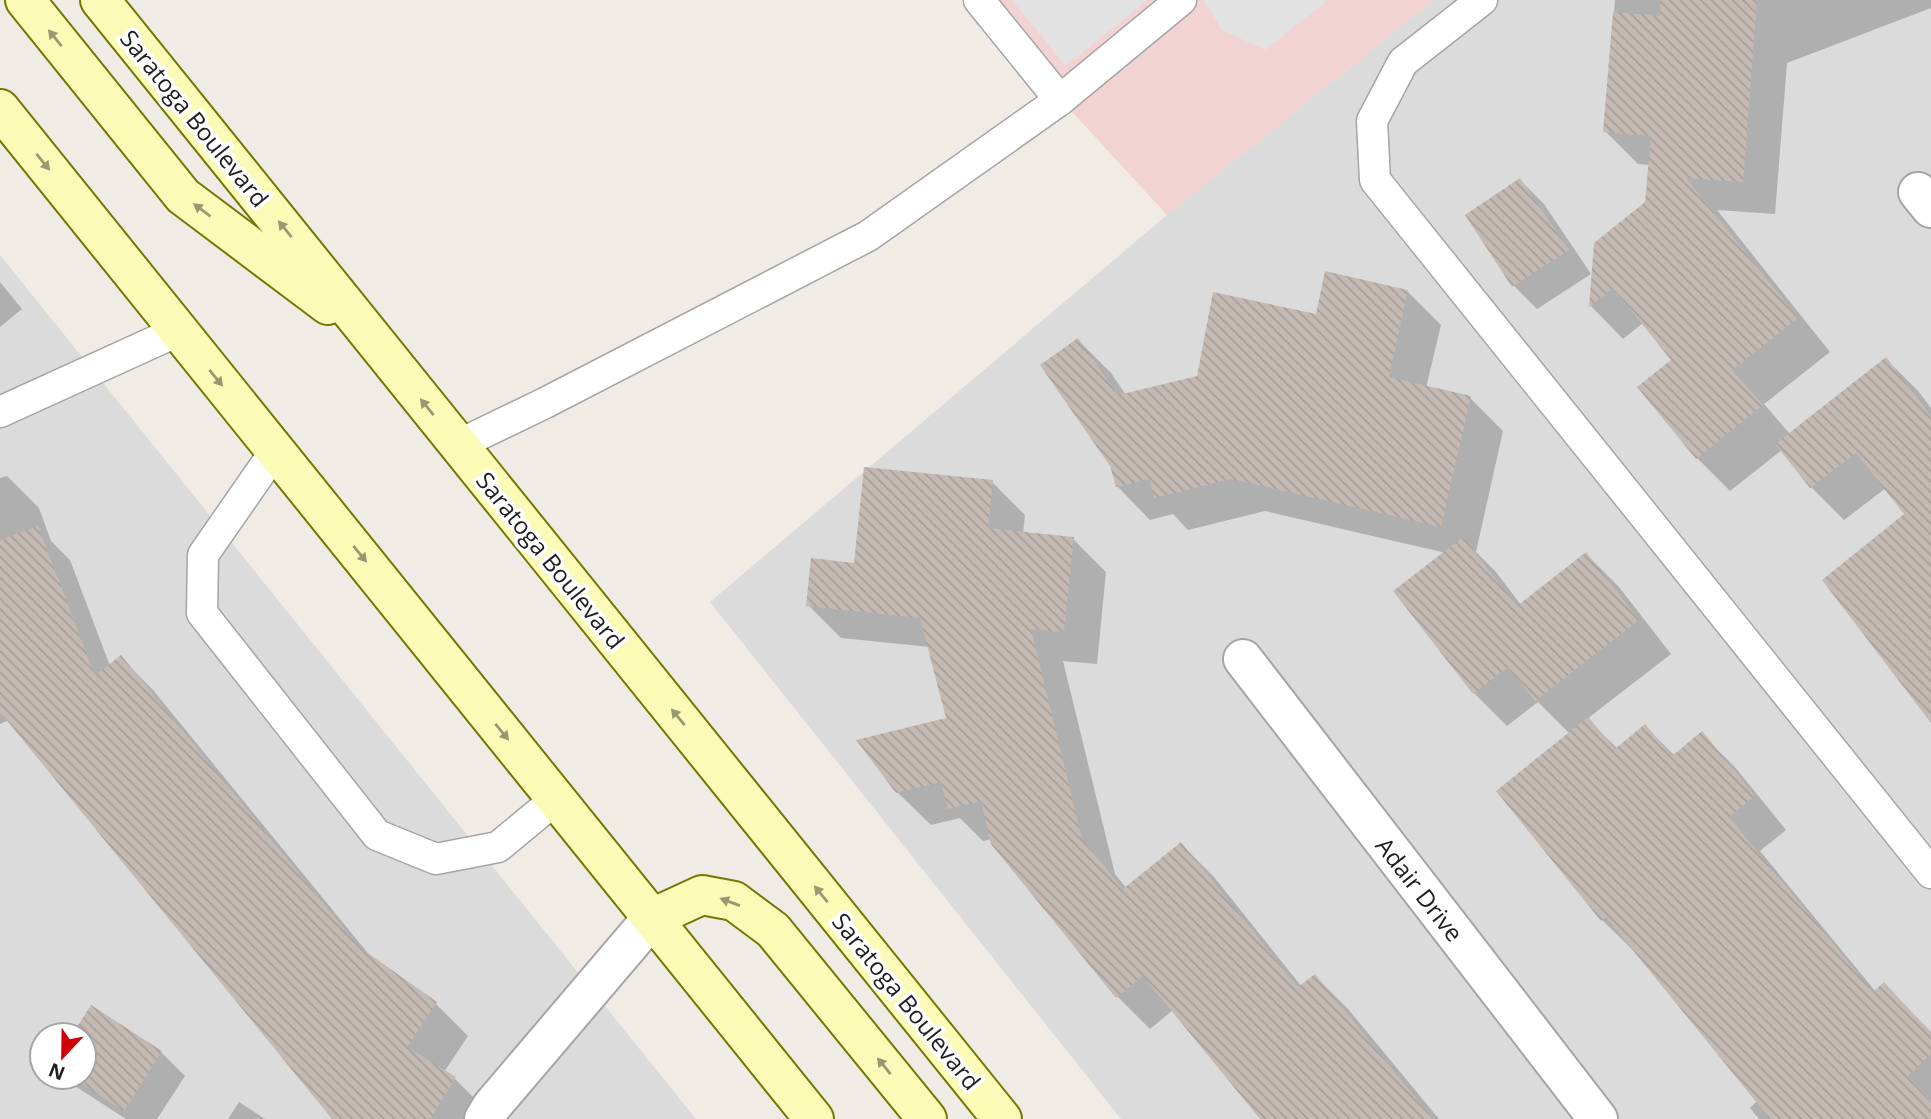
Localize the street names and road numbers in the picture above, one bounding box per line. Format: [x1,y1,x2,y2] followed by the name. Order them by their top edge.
[113,22,277,214] street label: Saratoga Boulevard
[469,464,633,656] street label: Saratoga Boulevard
[1369,830,1471,948] street label: Adair Drive
[825,905,989,1097] street label: Saratoga Boulevard

